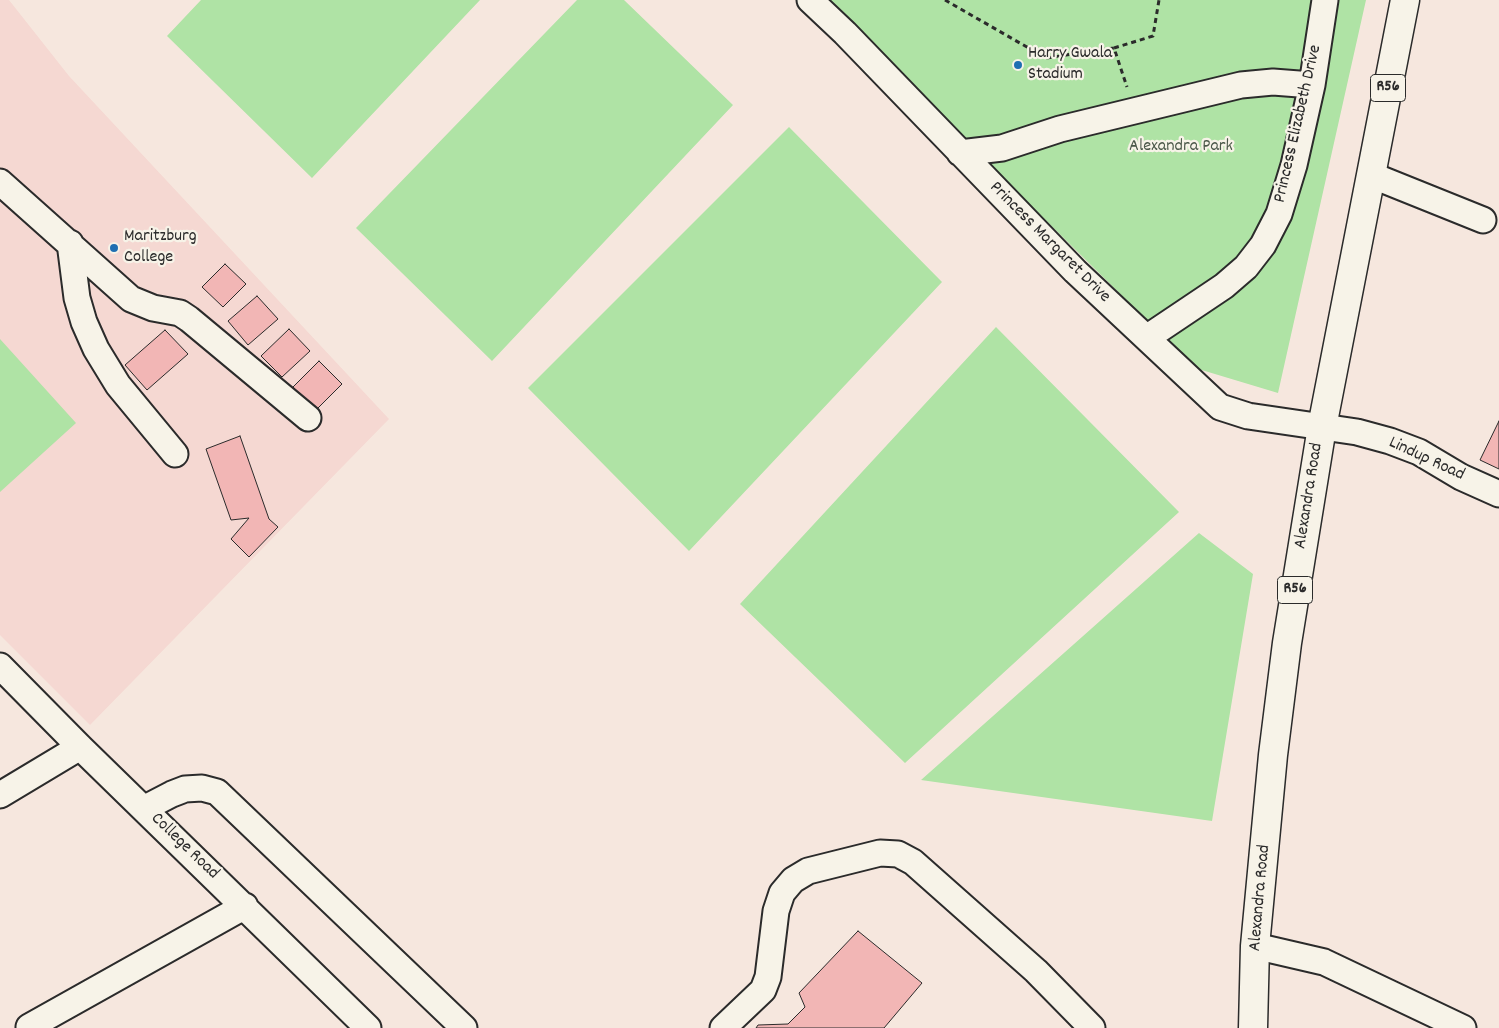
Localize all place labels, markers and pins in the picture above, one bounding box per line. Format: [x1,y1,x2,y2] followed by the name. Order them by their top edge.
[1028,44,1112,86] place label: Harry Gwala Stadium
[1012,59,1024,71] marker: Harry Gwala Stadium
[124,227,197,270] place label: Maritzburg College
[108,242,120,254] marker: Maritzburg College

